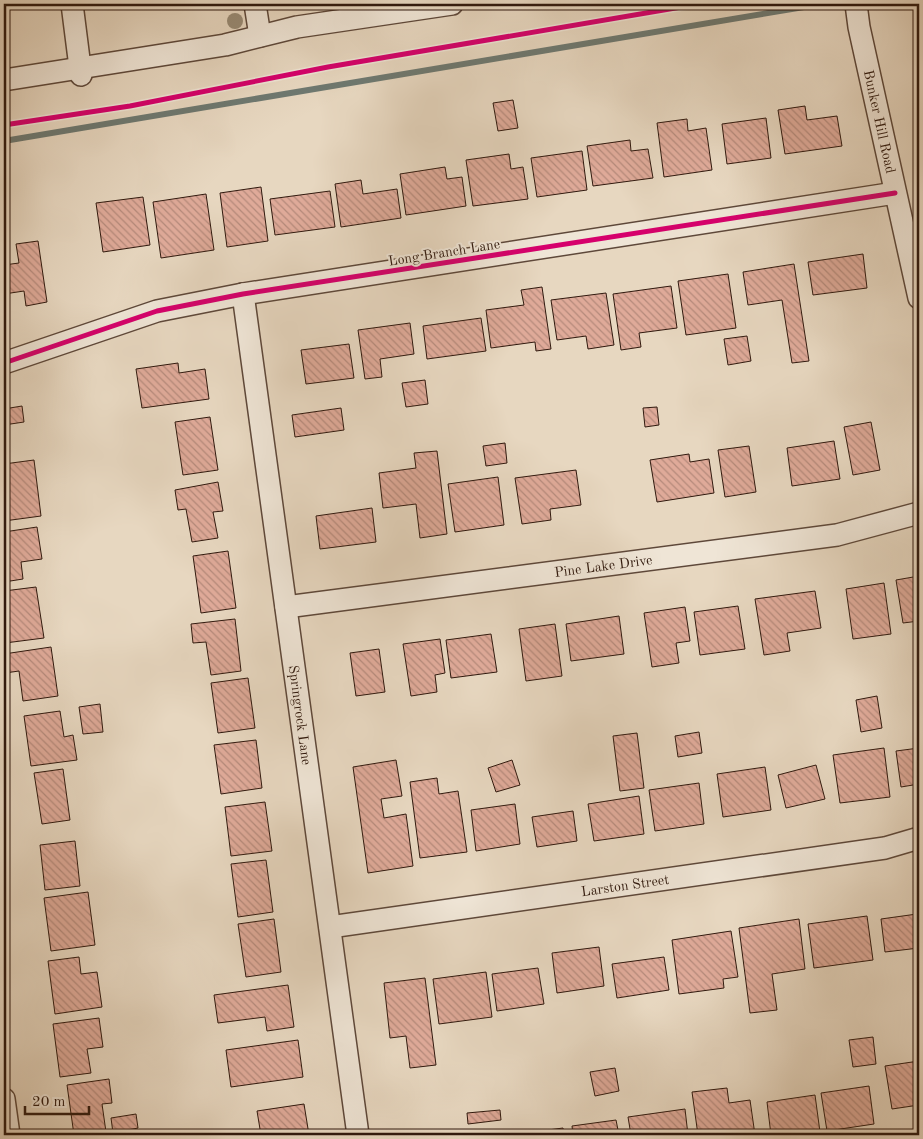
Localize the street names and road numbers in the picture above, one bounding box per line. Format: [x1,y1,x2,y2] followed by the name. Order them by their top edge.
[861,69,897,175] street label: Bunker Hill Road
[387,237,501,269] street label: Long Branch Lane
[554,553,653,580] street label: Pine Lake Drive
[286,664,313,766] street label: Springrock Lane
[580,873,670,899] street label: Larston Street

